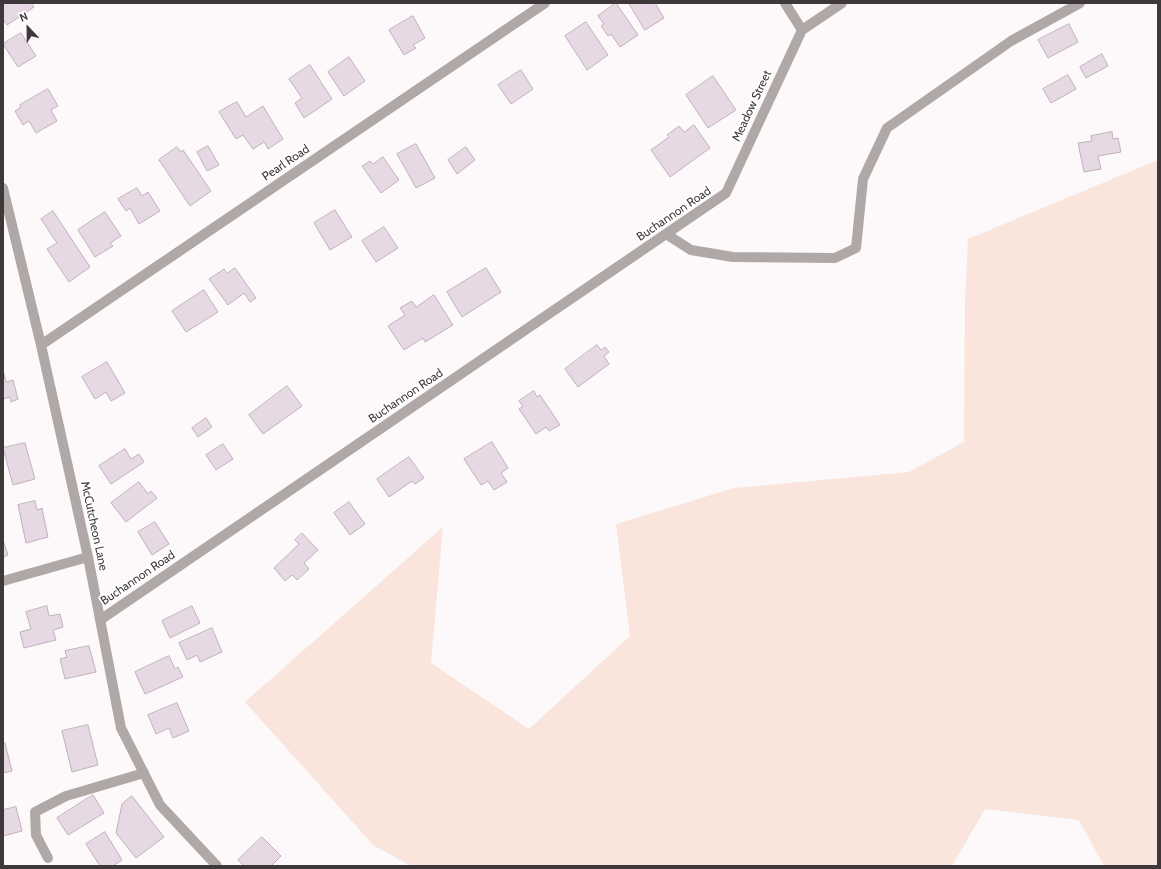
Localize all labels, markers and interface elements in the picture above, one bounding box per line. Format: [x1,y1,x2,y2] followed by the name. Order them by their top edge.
[8,8,48,48] north arrow
[17,9,30,25] text: N
[729,68,775,144] street label: Meadow Street
[260,142,312,184] street label: Pearl Road
[634,184,714,244] street label: Buchannon Road
[366,366,446,426] street label: Buchannon Road
[77,480,111,572] street label: McCutcheon Lane
[98,548,178,608] street label: Buchannon Road

